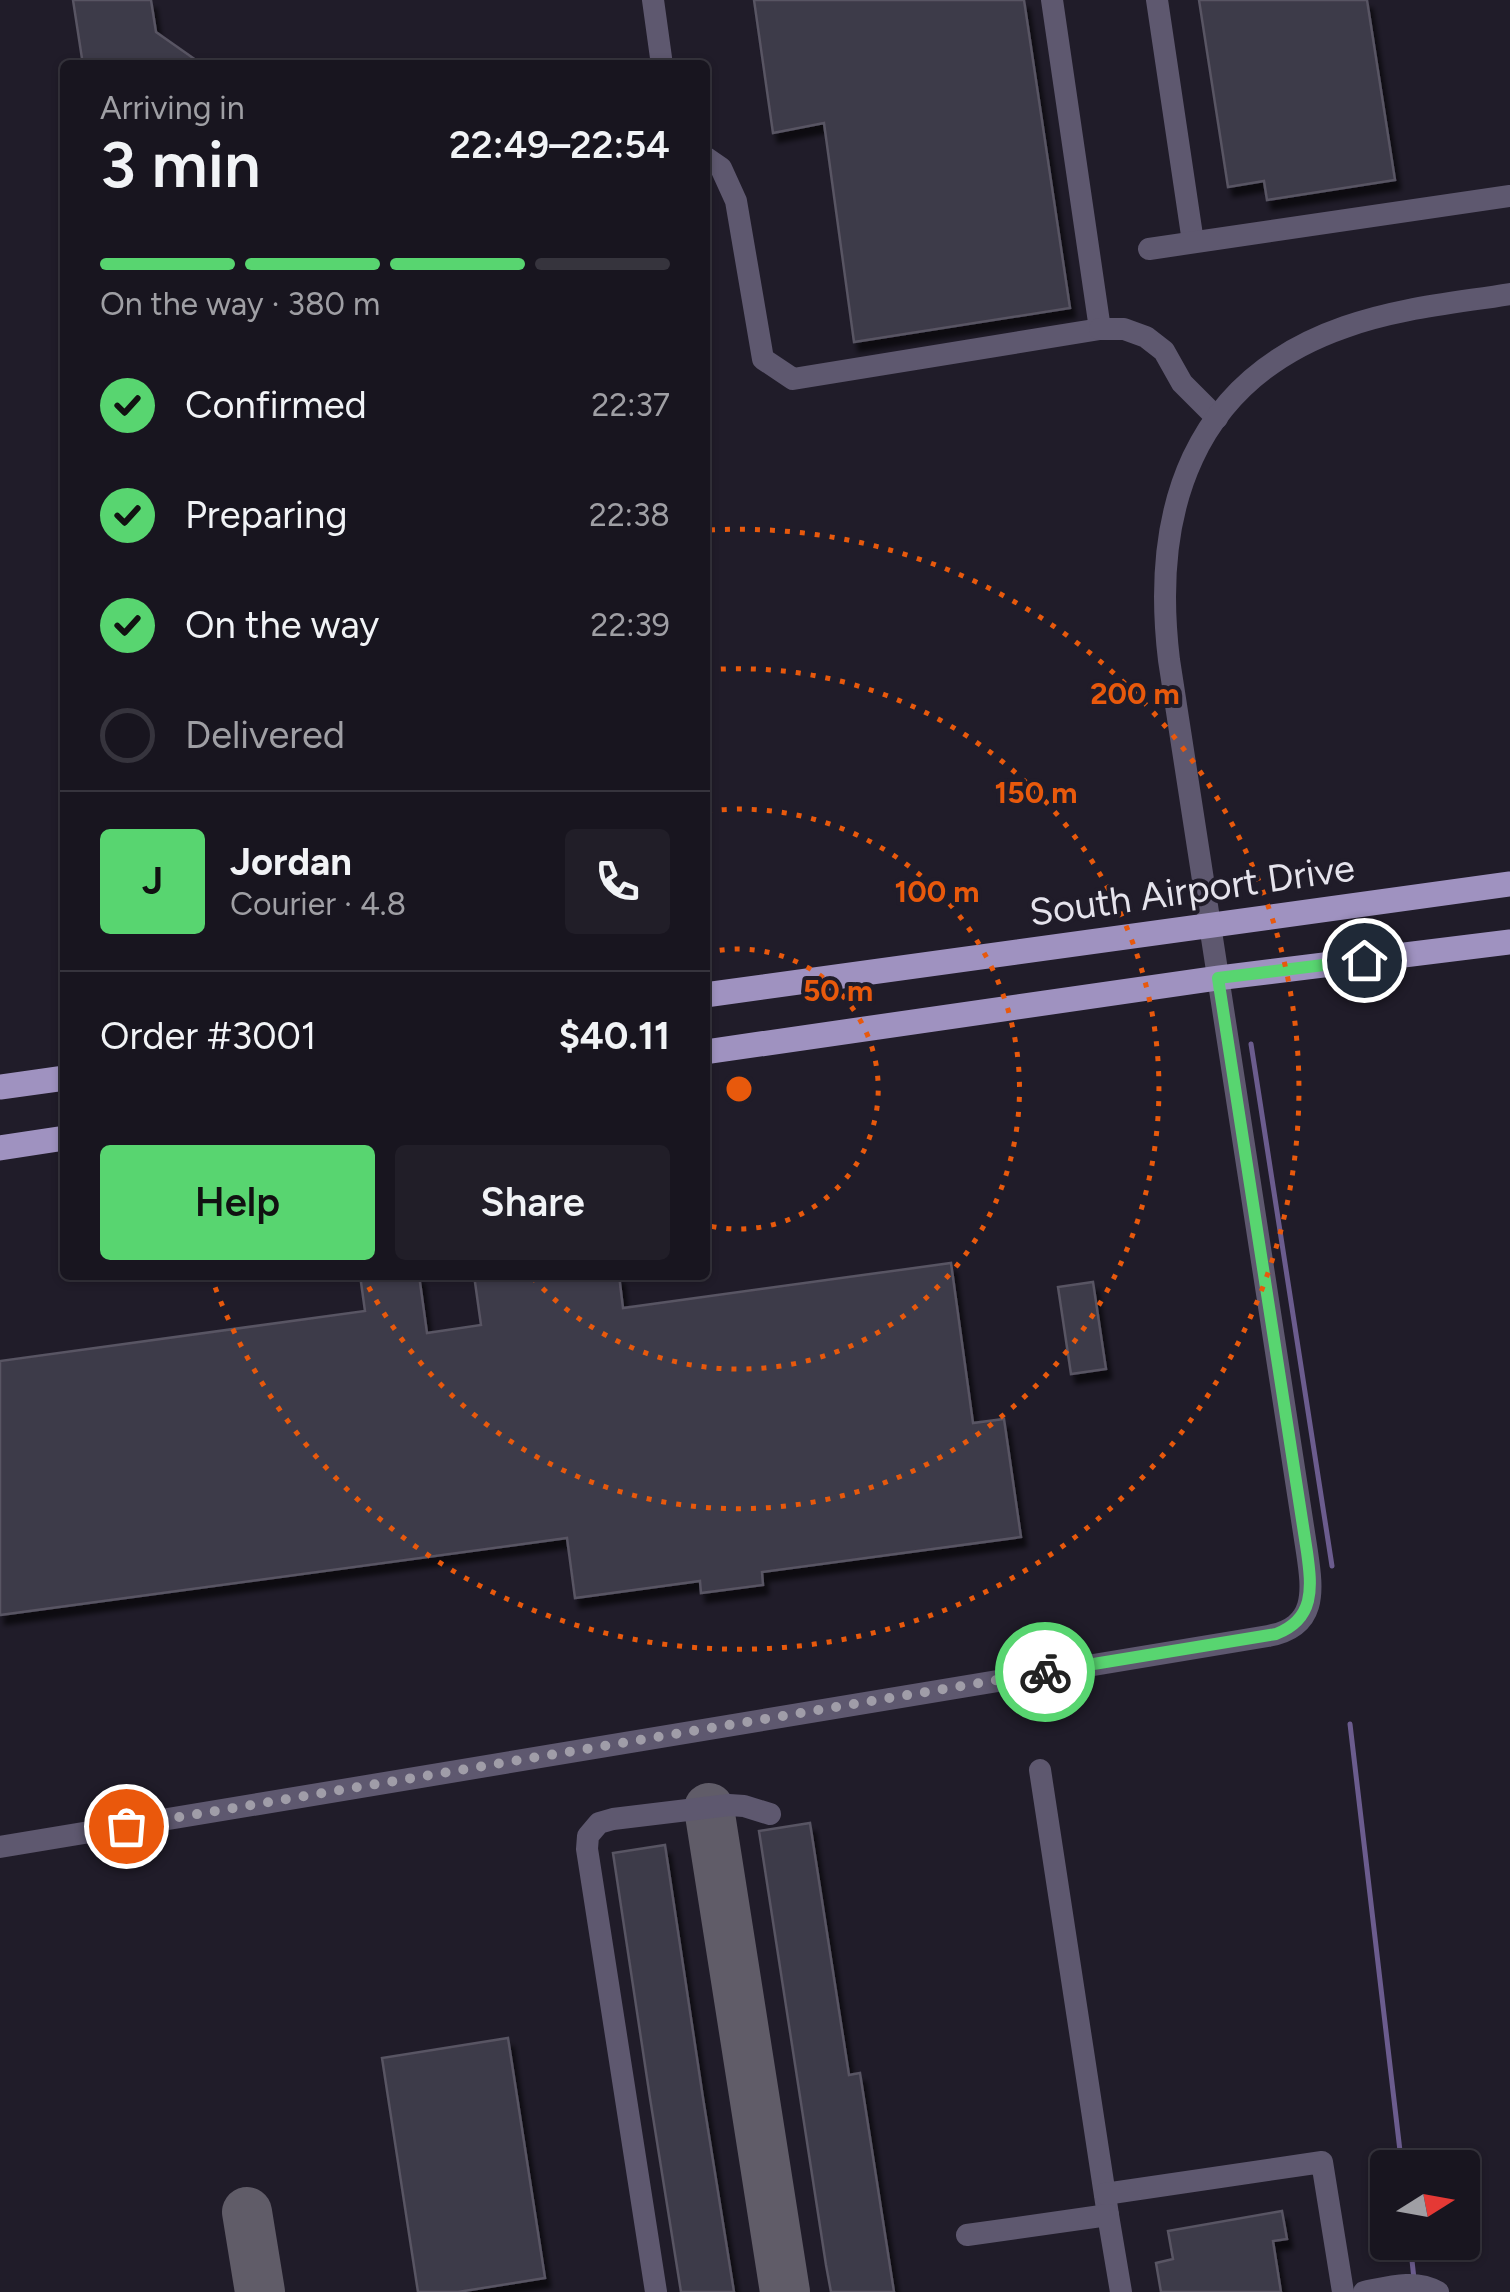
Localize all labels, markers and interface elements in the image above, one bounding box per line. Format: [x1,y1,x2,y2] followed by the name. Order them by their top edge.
[100,89,245,127] text: Arriving in
[449,122,670,168] text: 22:49–22:54
[100,125,261,203] text: 3 min
[100,285,380,323] text: On the way · 380 m
[100,378,155,433] icon: check
[185,382,367,428] text: Confirmed
[592,386,670,424] text: 22:37
[100,488,155,543] icon: check
[185,492,347,538] text: Preparing
[589,496,670,534] text: 22:38
[100,598,155,653] icon: check
[185,602,379,648] text: On the way
[591,606,670,644] text: 22:39
[1090,675,1180,712] text: 200 m
[185,712,345,758] text: Delivered
[995,774,1077,811] text: 150 m
[565,829,670,934] button: phone
[230,839,352,885] text: Jordan
[1026,844,1358,936] street label: South Airport Drive
[142,858,163,904] text: J
[895,873,979,910] text: 100 m
[230,885,406,923] text: Courier · 4.8
[1322,918,1407,1003] pin
[1337,933,1392,988] icon: home
[803,972,873,1009] text: 50 m
[100,1013,317,1059] text: Order #3001
[559,1013,670,1059] text: $40.11
[721,1071,757,1107] centre of rings
[100,1145,375,1260] button: Help
[395,1145,670,1260] button: Share
[995,1622,1095,1722] courier
[1018,1645,1073,1700] icon: bike
[84,1784,169,1869] pin
[99,1799,154,1854] icon: bag
[1370,2150,1480,2260] north arrow
[1370,2150,1480,2260] map controls

